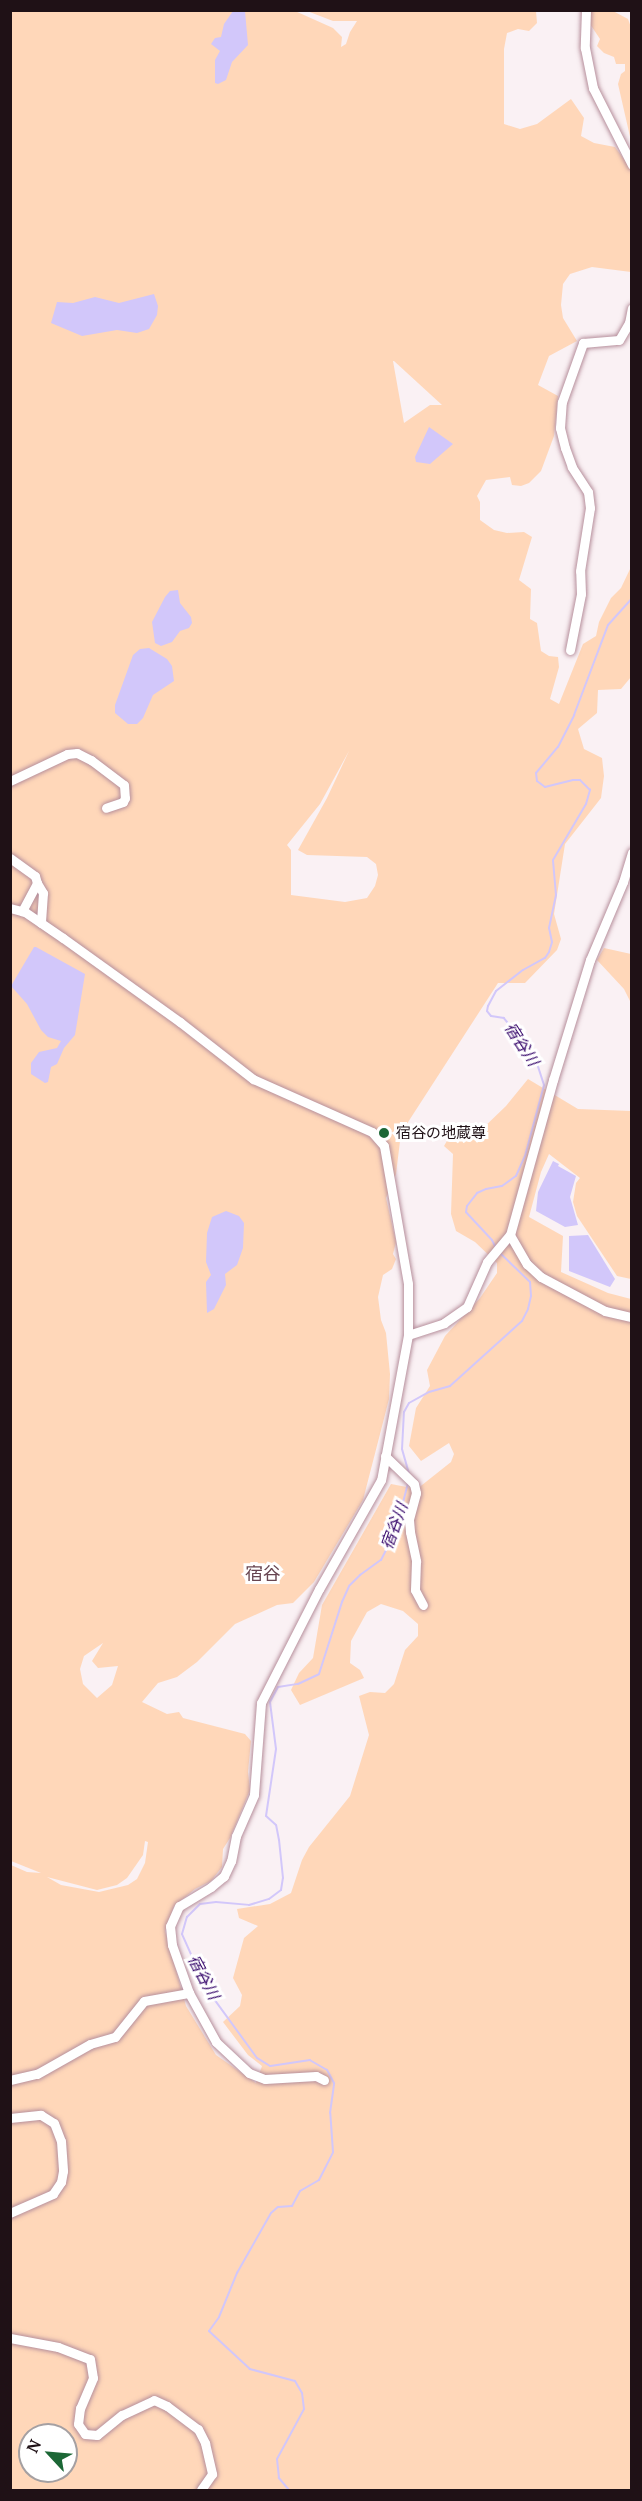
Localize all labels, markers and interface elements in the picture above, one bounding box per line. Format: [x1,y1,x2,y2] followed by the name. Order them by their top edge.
[501,1019,543,1069] water label: 宿谷川
[396,1124,486,1142] place label: 宿谷の地蔵尊
[377,1126,391,1140] marker: 宿谷の地蔵尊
[377,1500,411,1552] water label: 宿谷川
[245,1562,281,1584] district label: 宿谷
[184,1951,224,2003] water label: 宿谷川
[18,2423,78,2483] north arrow
[21,2436,46,2456] text: N

